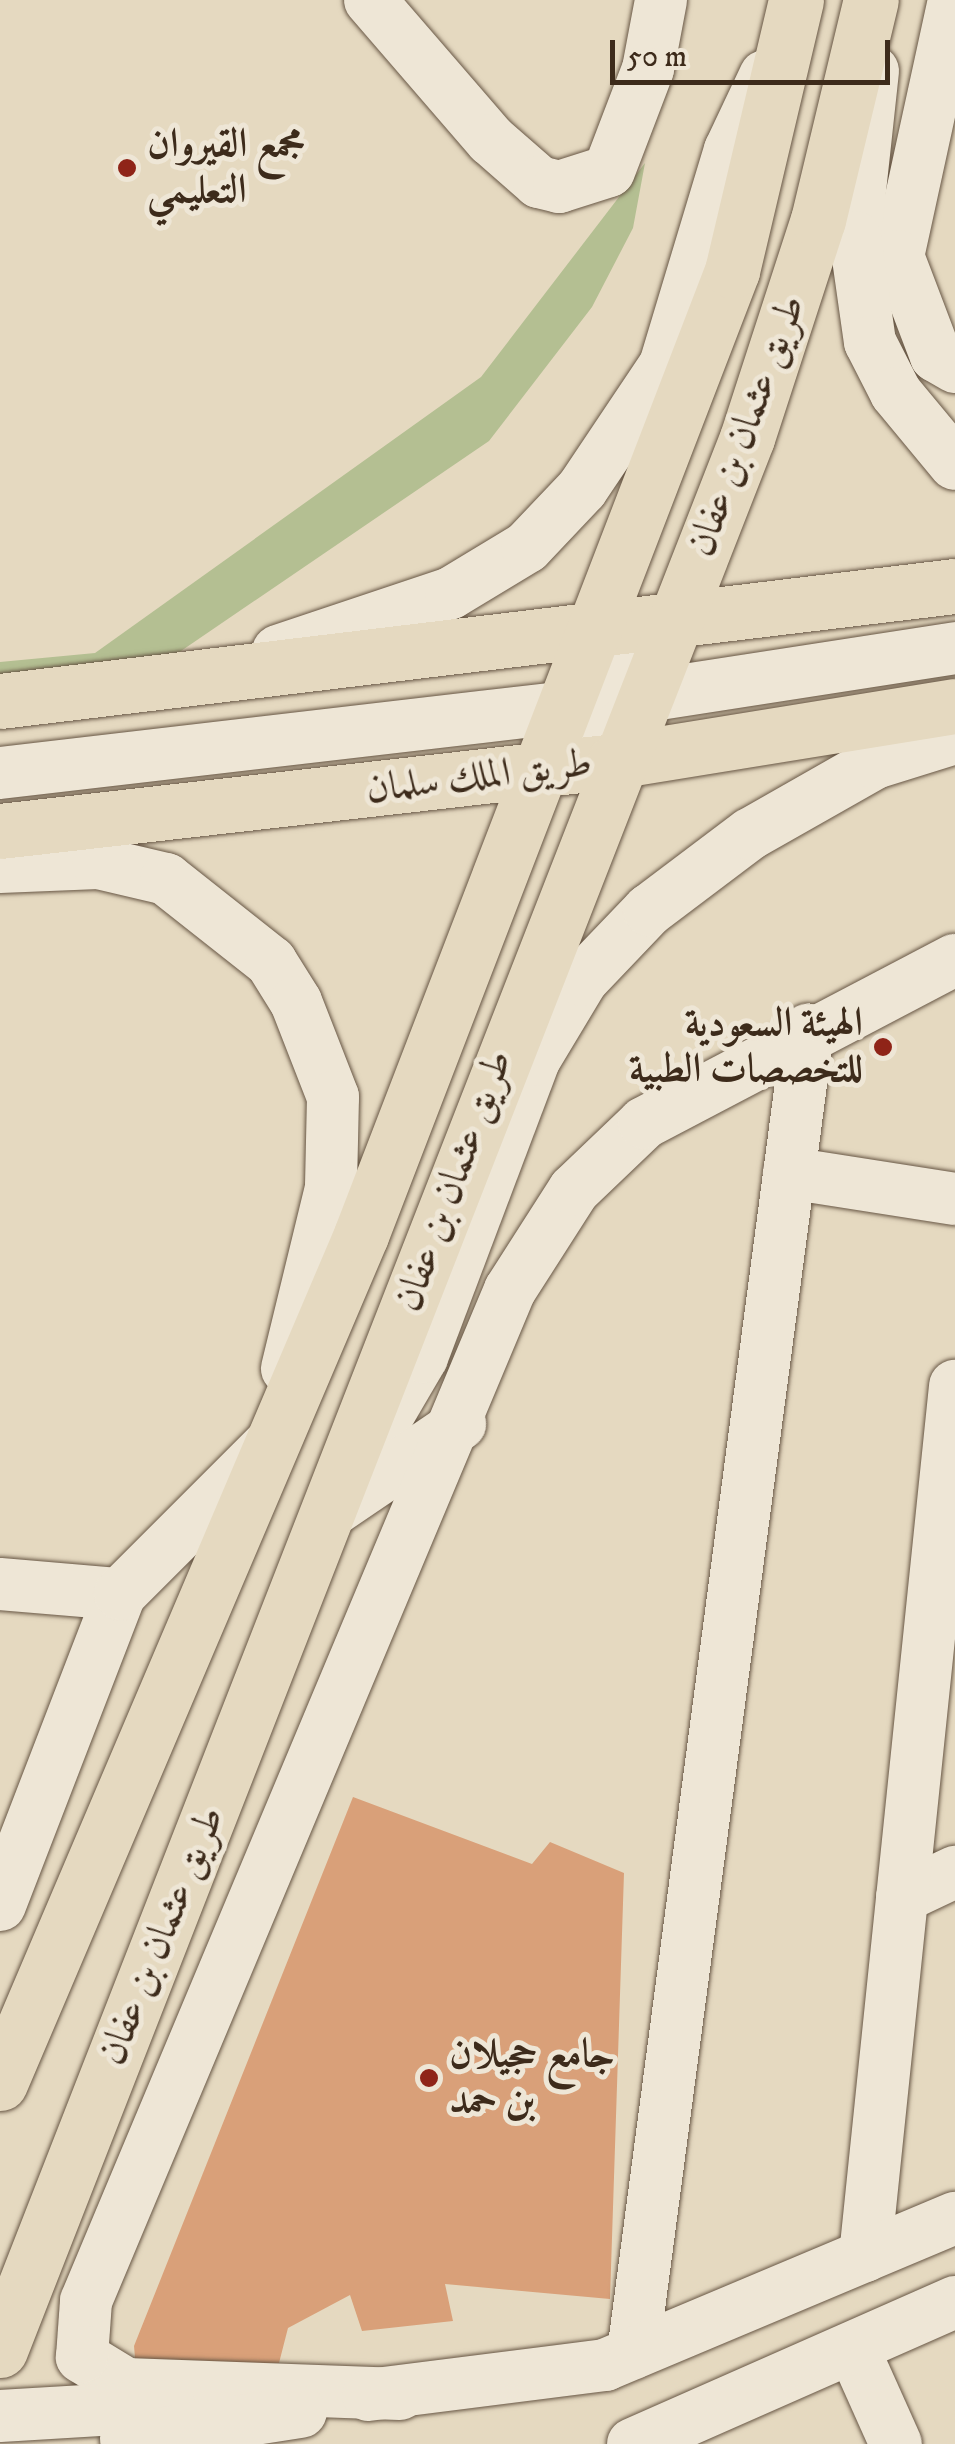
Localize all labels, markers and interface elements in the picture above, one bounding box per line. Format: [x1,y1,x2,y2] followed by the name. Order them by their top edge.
[615,20,895,82] scale bar
[627,39,687,76] text: 50 m
[147,121,305,215] place label: مجمع القيروان التعليمي
[116,157,138,179] marker: مجمع القيروان التعليمي
[678,289,816,563] street label: طريق عثمان بن عفان
[363,739,595,815] street label: طريق الملك سلمان
[629,1000,863,1094] place label: الهيئة السعودية للتخصصات الطبية
[872,1036,894,1058] marker: الهيئة السعودية للتخصصات الطبية
[385,1044,523,1318] street label: طريق عثمان بن عفان
[88,1800,236,2072] street label: طريق عثمان بن عفان
[449,2031,615,2125] place label: جامع حجيلان بن حمد
[418,2067,440,2089] marker: جامع حجيلان بن حمد

